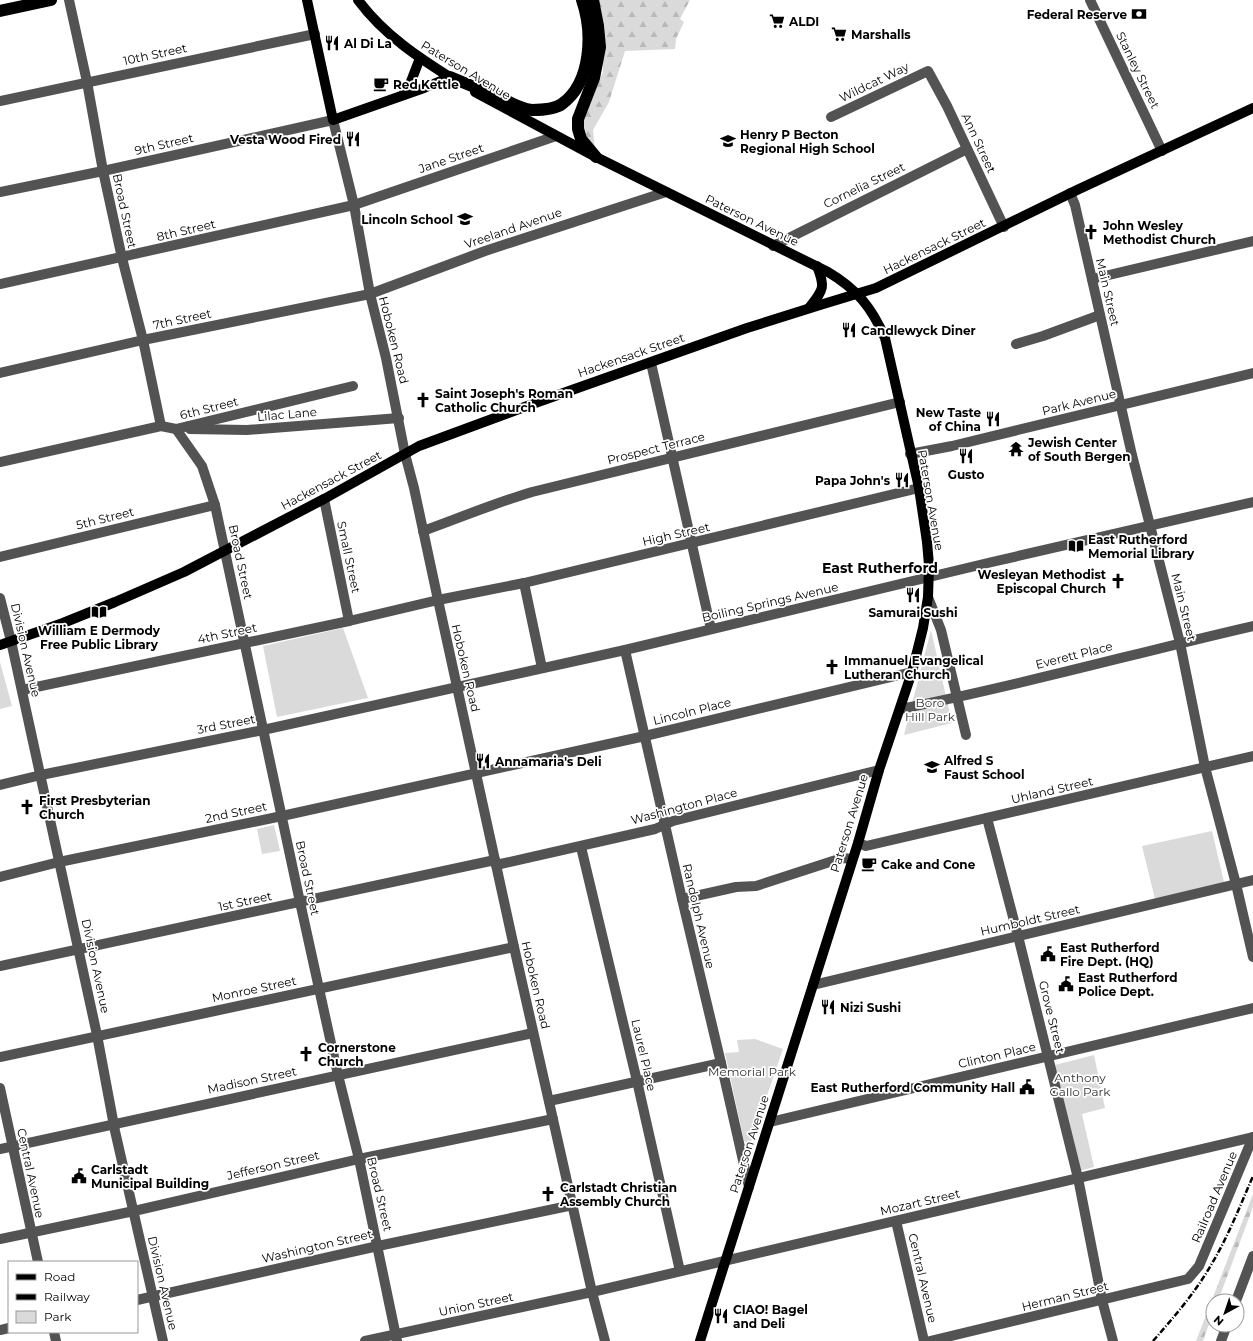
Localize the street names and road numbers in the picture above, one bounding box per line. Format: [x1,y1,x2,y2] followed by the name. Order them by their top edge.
[1113,29,1163,111] street label: Stanley Street
[418,37,514,103] street label: Paterson Avenue
[122,40,188,68] street label: 10th Street
[837,58,912,105] street label: Wildcat Way
[959,111,999,175] street label: Ann Street
[133,130,195,158] street label: 9th Street
[416,140,486,176] street label: Jane Street
[821,159,907,211] street label: Cornelia Street
[110,172,140,250] street label: Broad Street
[703,191,801,249] street label: Paterson Avenue
[462,204,564,252] street label: Vreeland Avenue
[880,215,988,277] street label: Hackensack Street
[155,216,217,244] street label: 8th Street
[1093,257,1123,328] street label: Main Street
[376,295,412,385] street label: Hoboken Road
[151,305,213,333] street label: 7th Street
[576,330,687,380] street label: Hackensack Street
[1040,386,1118,418] street label: Park Avenue
[178,393,240,423] street label: 6th Street
[256,404,318,424] street label: Lilac Lane
[606,429,706,467] street label: Prospect Terrace
[278,447,384,513] street label: Hackensack Street
[915,448,947,552] street label: Paterson Avenue
[74,504,136,532] street label: 5th Street
[641,519,711,549] street label: High Street
[334,520,364,594] street label: Small Street
[226,523,256,601] street label: Broad Street
[1168,572,1200,643] street label: Main Street
[700,579,840,625] street label: Boiling Springs Avenue
[8,602,44,698] street label: Division Avenue
[196,619,258,647] street label: 4th Street
[449,623,483,713] street label: Hoboken Road
[1034,638,1114,672] street label: Everett Place
[651,694,733,728] street label: Lincoln Place
[196,711,257,737] street label: 3rd Street
[827,772,871,874] street label: Paterson Avenue
[1010,773,1095,807] street label: Uhland Street
[629,785,739,827] street label: Washington Place
[204,798,268,826] street label: 2nd Street
[293,839,323,917] street label: Broad Street
[680,862,718,970] street label: Randolph Avenue
[217,888,273,914] street label: 1st Street
[979,901,1081,939] street label: Humboldt Street
[79,917,113,1015] street label: Division Avenue
[519,940,553,1030] street label: Hoboken Road
[210,973,298,1005] street label: Monroe Street
[1036,979,1068,1055] street label: Grove Street
[628,1018,660,1092] street label: Laurel Place
[957,1039,1037,1071] street label: Clinton Place
[206,1063,298,1097] street label: Madison Street
[726,1093,772,1195] street label: Paterson Avenue
[14,1127,48,1219] street label: Central Avenue
[224,1147,321,1183] street label: Jefferson Street
[1188,1149,1240,1245] street label: Railroad Avenue
[364,1155,396,1233] street label: Broad Street
[879,1186,961,1218] street label: Mozart Street
[260,1226,374,1266] street label: Washington Street
[905,1232,941,1324] street label: Central Avenue
[145,1235,181,1331] street label: Division Avenue
[1020,1278,1110,1314] street label: Herman Street
[437,1289,515,1319] street label: Union Street

